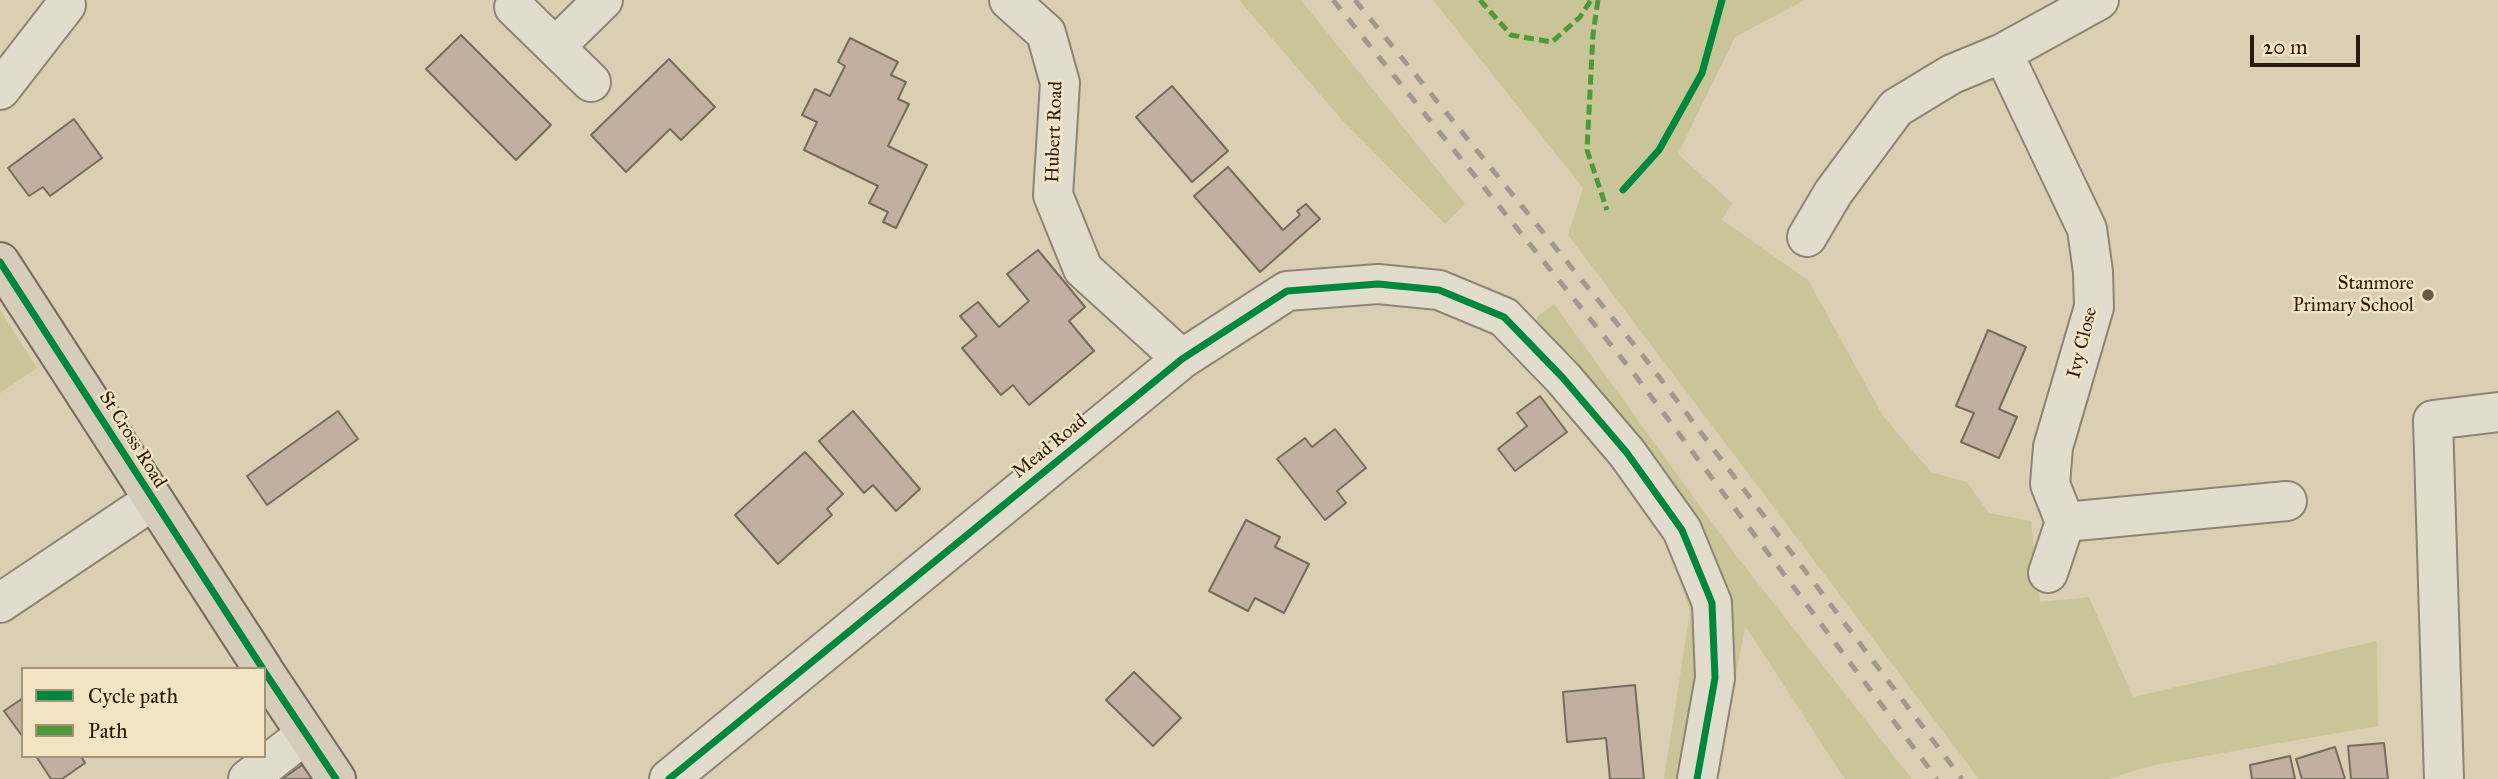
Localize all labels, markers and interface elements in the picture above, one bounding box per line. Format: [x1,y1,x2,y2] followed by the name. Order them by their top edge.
[2253,21,2363,65] scale bar
[2263,34,2308,60] text: 20 m
[1042,81,1068,183] street label: Hubert Road
[2293,273,2414,317] place label: Stanmore Primary School
[2420,287,2436,303] marker: Stanmore Primary School
[2063,305,2103,381] street label: Ivy Close
[93,387,171,493] street label: St Cross Road
[1008,410,1092,484] street label: Mead Road
[21,667,266,758] legend
[88,683,178,709] text: Cycle path
[88,718,128,744] text: Path

